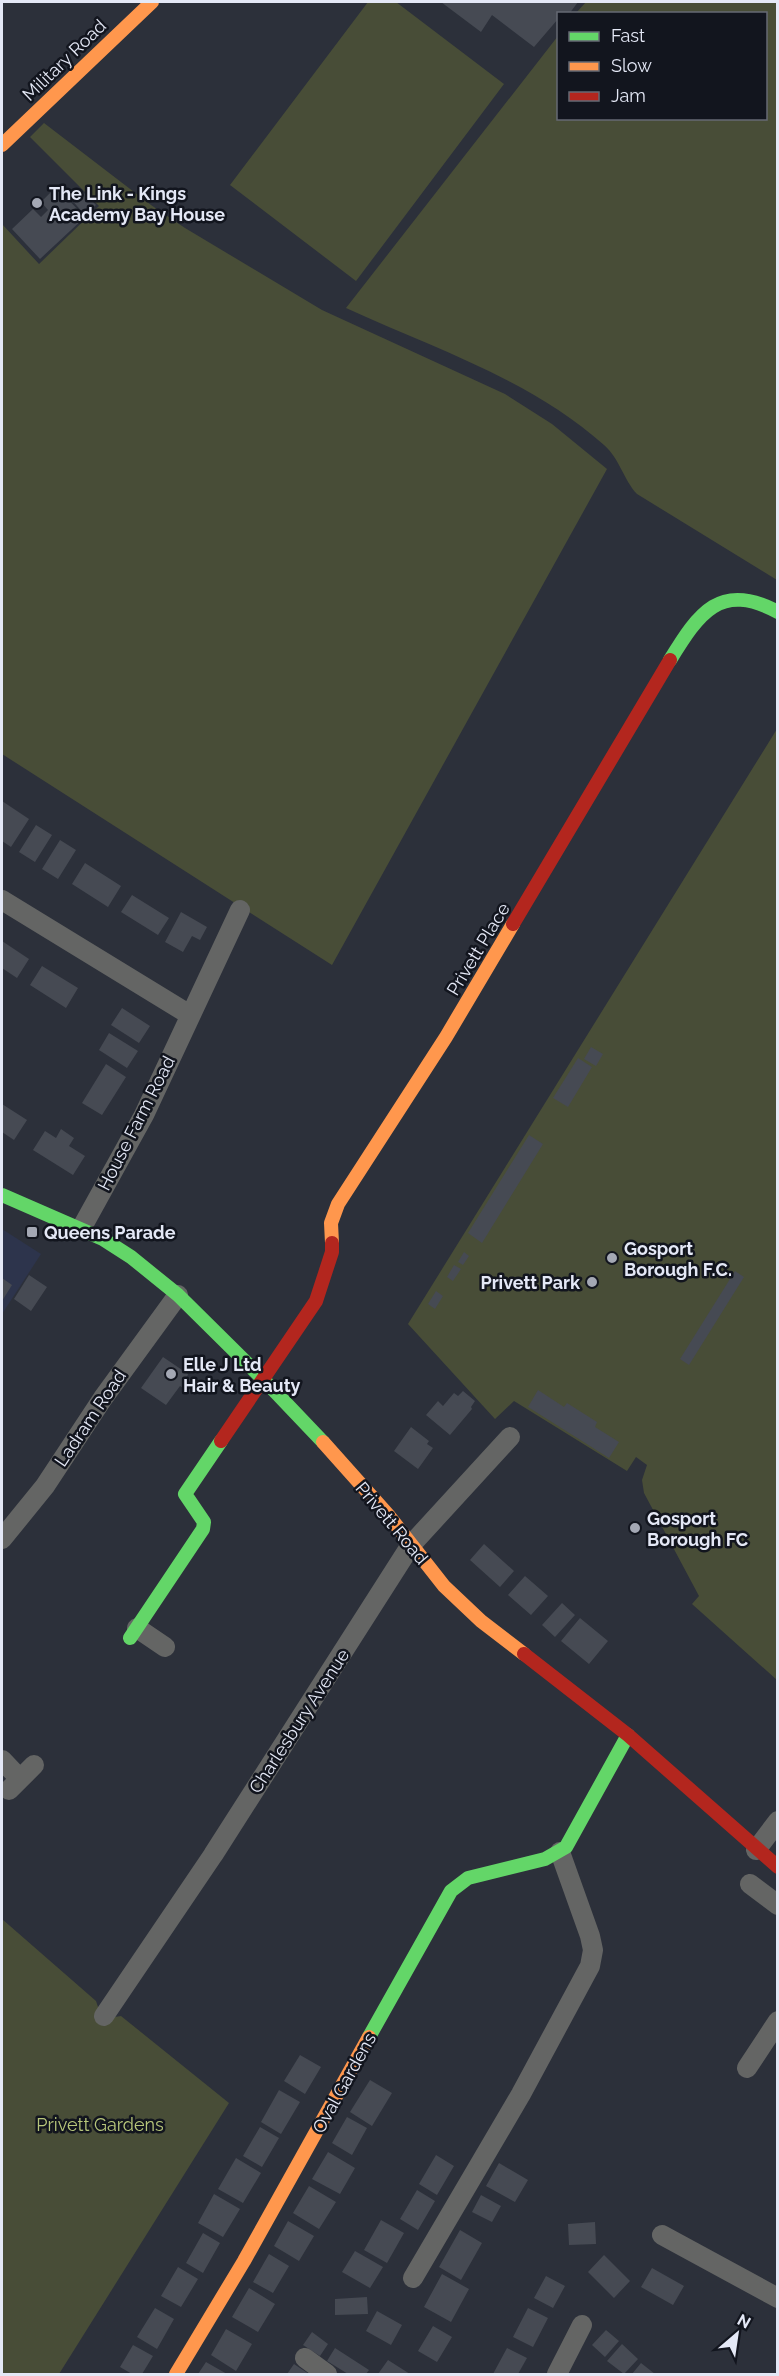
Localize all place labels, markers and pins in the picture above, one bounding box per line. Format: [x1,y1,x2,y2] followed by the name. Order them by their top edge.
[49,183,225,225] place label: The Link - Kings Academy Bay House
[30,196,44,210] marker: The Link - Kings Academy Bay House
[44,1222,176,1243] place label: Queens Parade
[25,1225,39,1239] marker: Queens Parade
[624,1238,732,1280] place label: Gosport Borough F.C.
[605,1251,619,1265] marker: Gosport Borough F.C.
[480,1272,581,1293] place label: Privett Park
[585,1275,599,1289] marker: Privett Park
[183,1354,301,1396] place label: Elle J Ltd Hair & Beauty
[164,1367,178,1381] marker: Elle J Ltd Hair & Beauty
[647,1508,748,1550] place label: Gosport Borough FC
[628,1521,642,1535] marker: Gosport Borough FC

